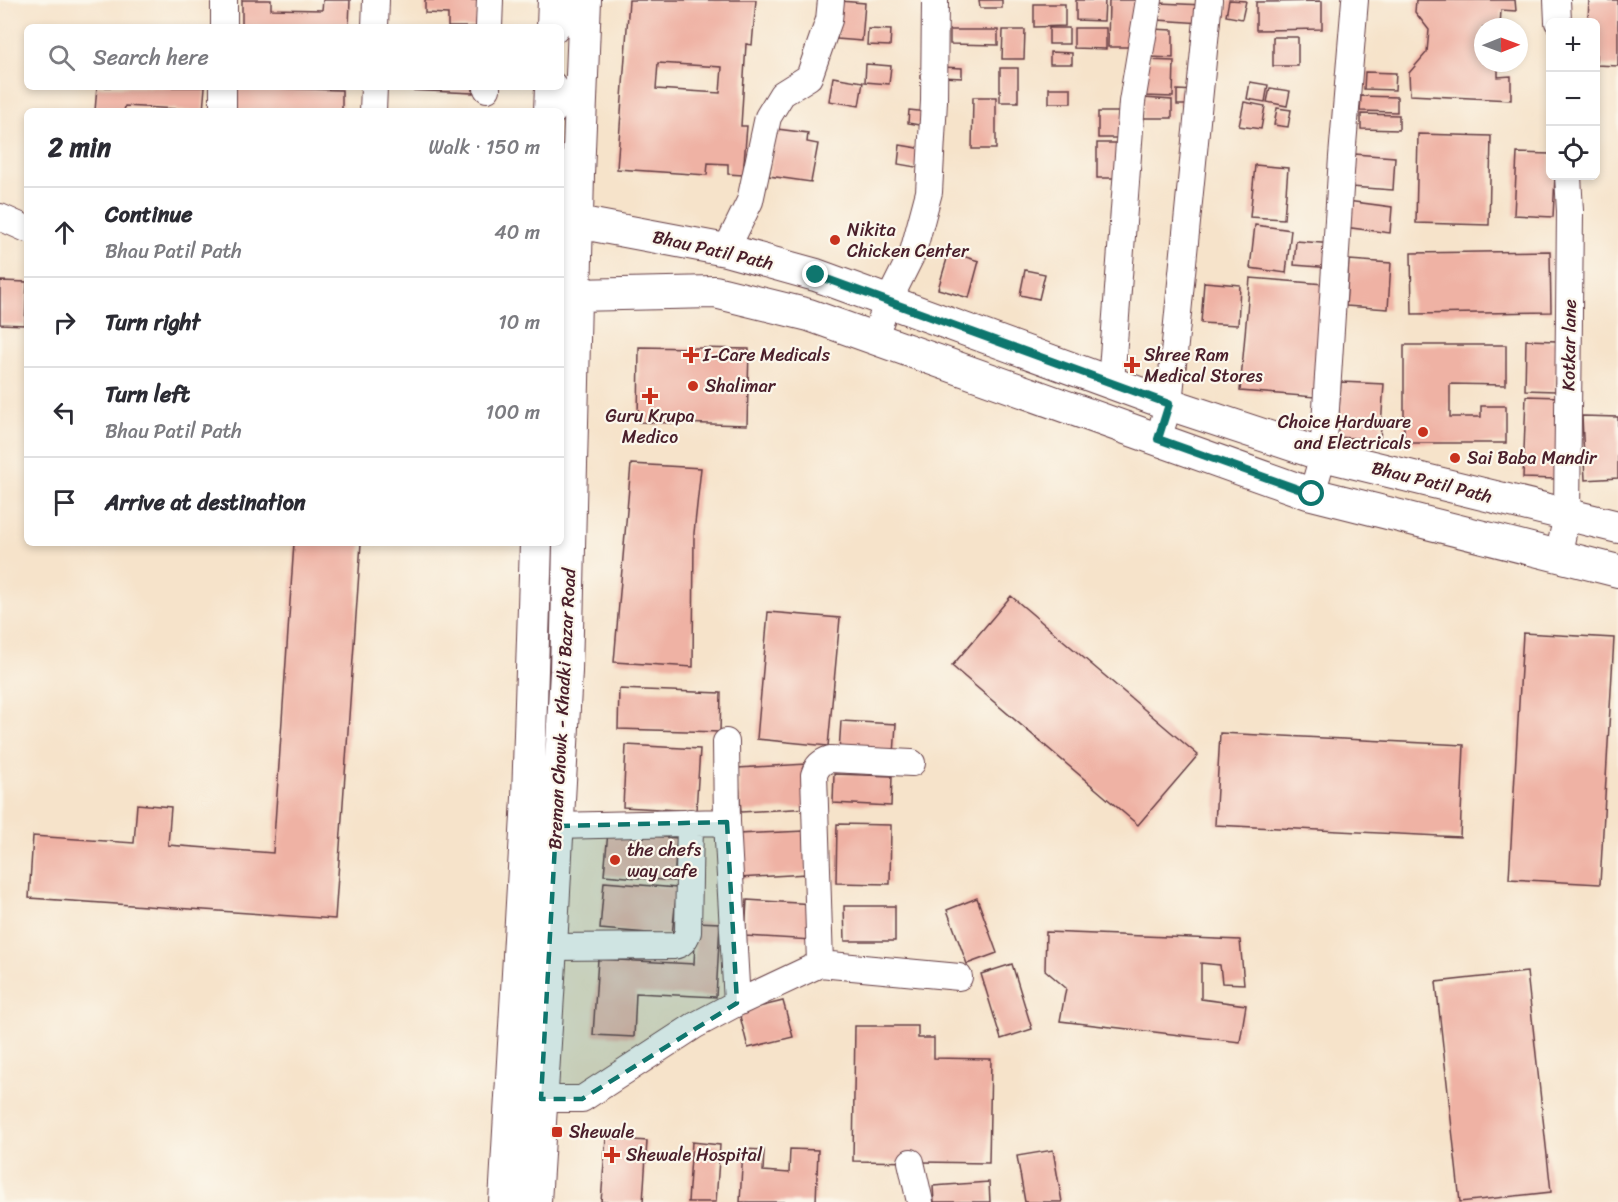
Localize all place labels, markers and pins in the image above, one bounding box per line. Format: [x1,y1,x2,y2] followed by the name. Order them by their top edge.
[847,214,970,267] place label: Nikita Chicken Center
[828,233,842,247] marker: Nikita Chicken Center
[702,339,831,371] place label: I-Care Medicals
[1144,339,1263,392] place label: Shree Ram Medical Stores
[684,348,698,362] marker: I-Care Medicals
[1125,358,1139,372] marker: Shree Ram Medical Stores
[705,370,777,402] place label: Shalimar
[686,379,700,393] marker: Shalimar
[643,389,657,403] marker: Guru Krupa Medico
[605,400,695,453] place label: Guru Krupa Medico
[1278,406,1412,459] place label: Choice Hardware and Electricals
[1416,425,1430,439] marker: Choice Hardware and Electricals
[1467,442,1598,474] place label: Sai Baba Mandir
[1448,451,1462,465] marker: Sai Baba Mandir
[627,834,702,887] place label: the chefs way cafe
[608,853,622,867] marker: the chefs way cafe
[569,1116,635,1148] place label: Shewale
[550,1125,564,1139] marker: Shewale
[626,1139,763,1171] place label: Shewale Hospital
[603,1146,621,1164] marker: Shewale Hospital

